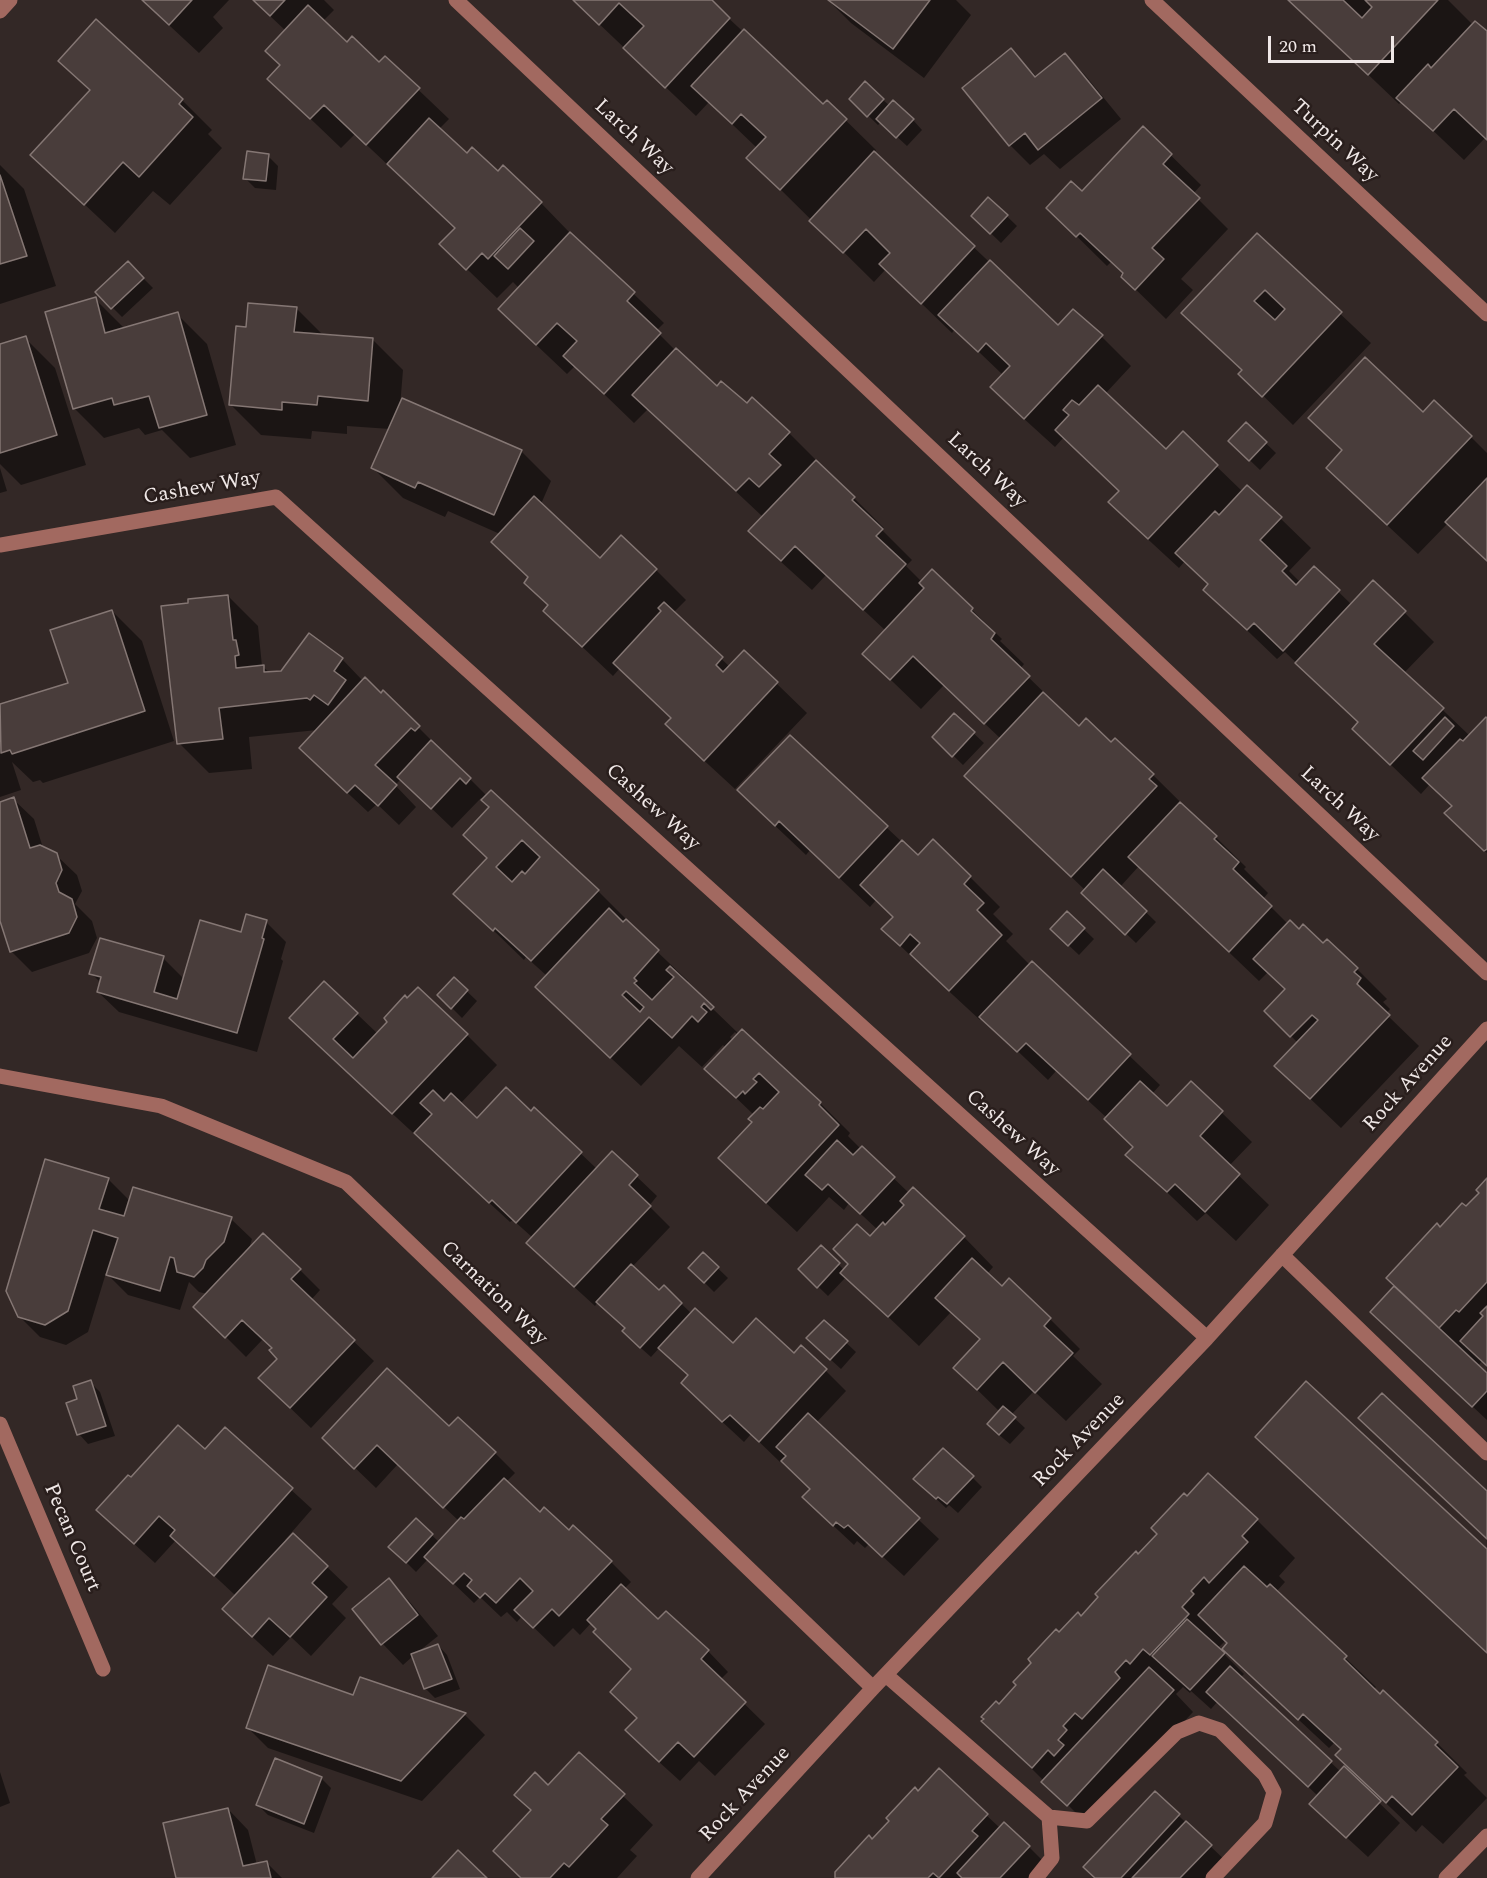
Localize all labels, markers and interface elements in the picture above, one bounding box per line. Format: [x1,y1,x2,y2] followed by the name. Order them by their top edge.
[1271,24,1397,62] scale bar
[1279,33,1317,60] text: 20 m
[588,95,678,181] street label: Larch Way
[1285,95,1383,189] street label: Turpin Way
[941,428,1031,514] street label: Larch Way
[141,466,263,512] street label: Cashew Way
[600,759,704,857] street label: Cashew Way
[1294,762,1384,848] street label: Larch Way
[1359,1030,1459,1138] street label: Rock Avenue
[960,1085,1064,1183] street label: Cashew Way
[434,1236,552,1352] street label: Carnation Way
[1029,1388,1131,1494] street label: Rock Avenue
[37,1480,105,1596] street label: Pecan Court
[695,1742,797,1848] street label: Rock Avenue

